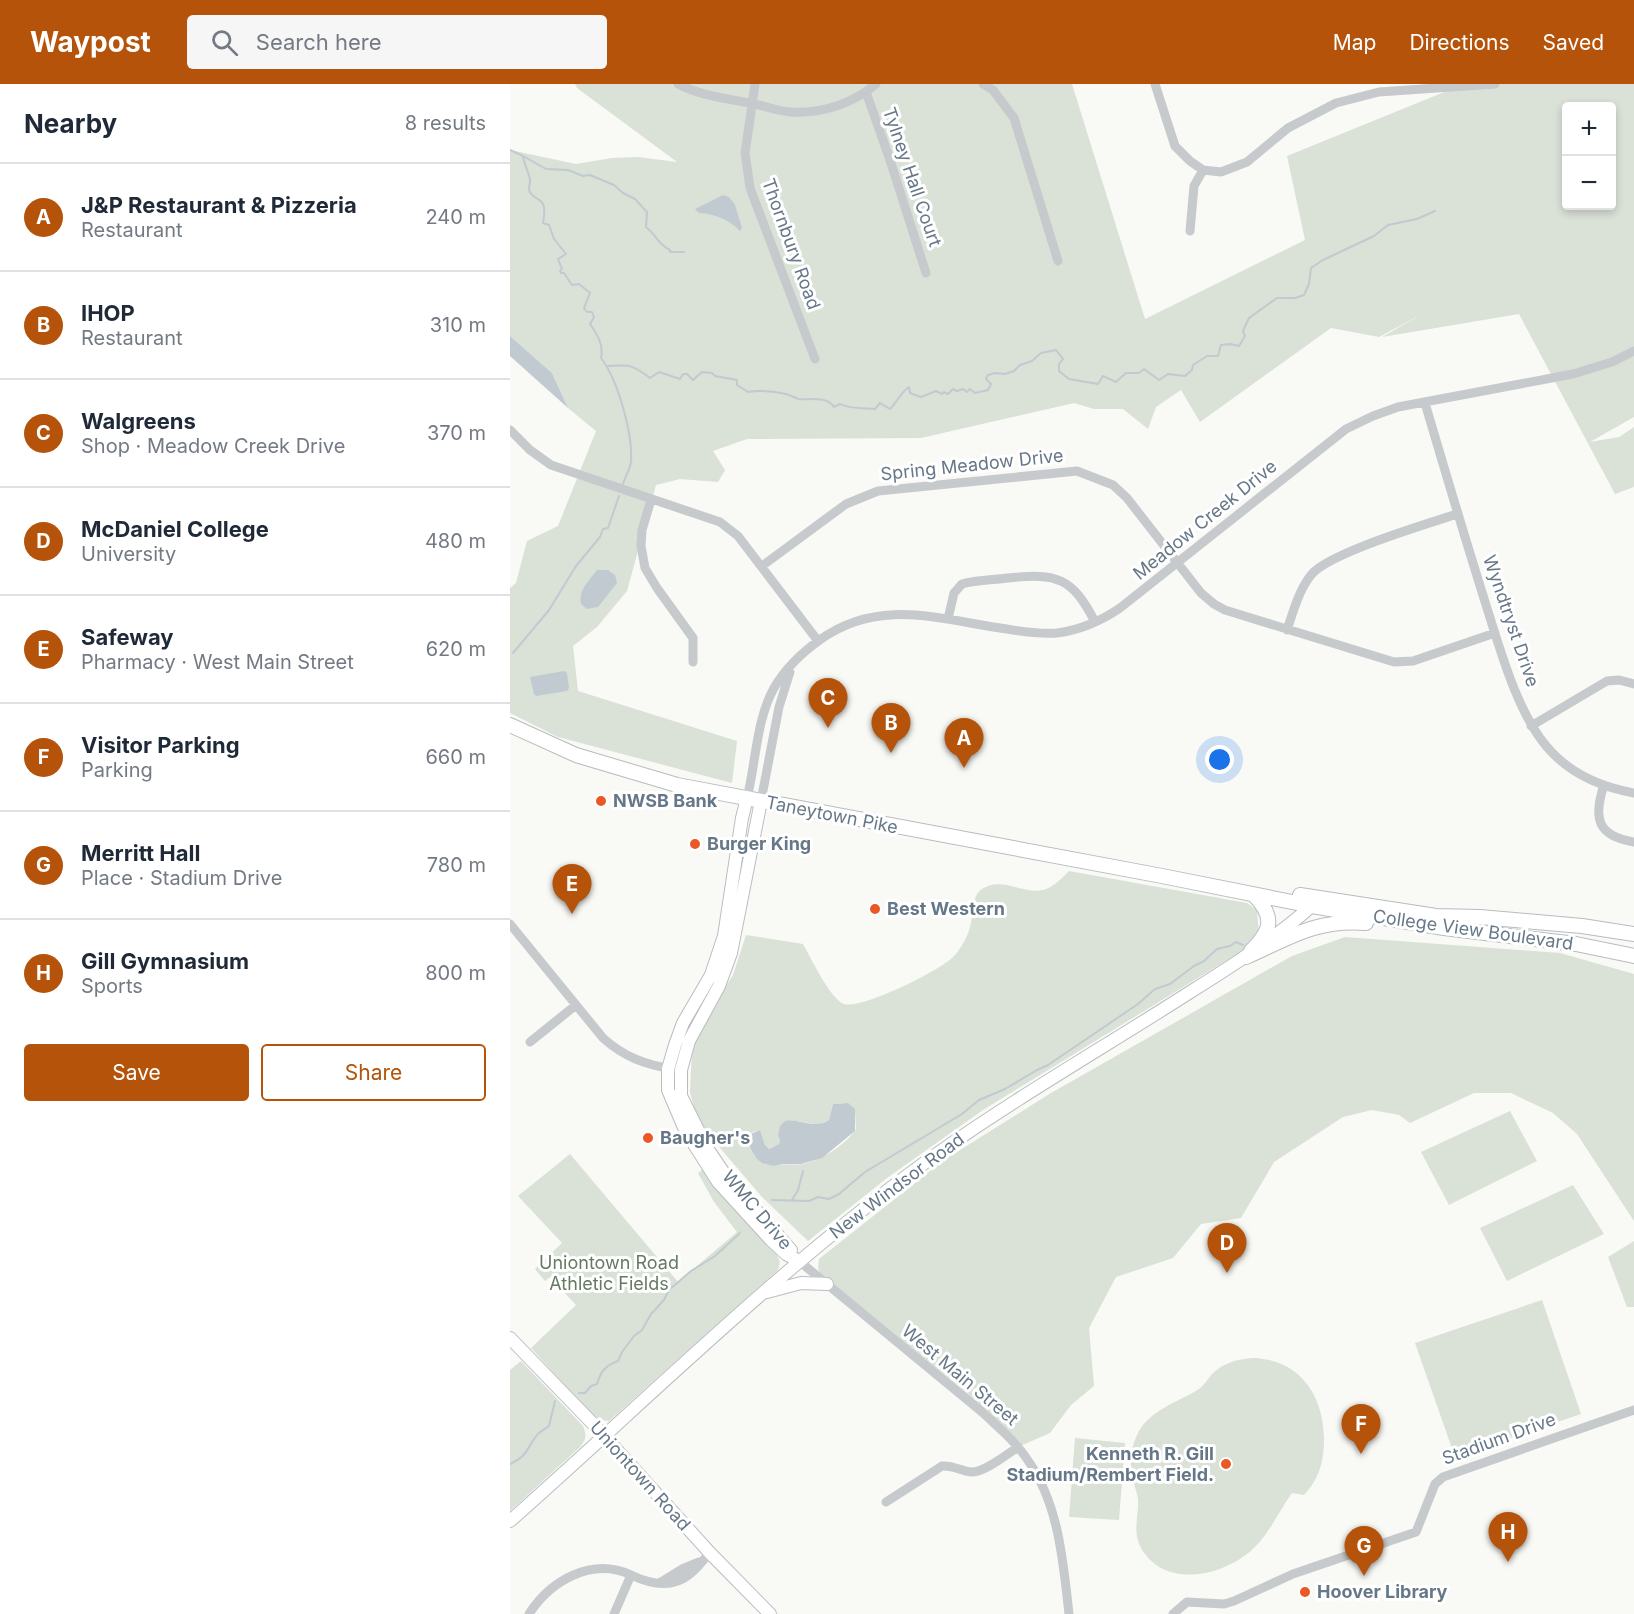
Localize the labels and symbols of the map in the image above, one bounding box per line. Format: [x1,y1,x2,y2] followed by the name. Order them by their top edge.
[879,104,946,249] street label: Tylney Hall Court
[758,175,825,312] street label: Thornbury Road
[879,444,1064,485] street label: Spring Meadow Drive
[1129,455,1281,584] street label: Meadow Creek Drive
[1479,552,1544,689] street label: Wyndtryst Drive
[808,678,848,728] pin: C
[872,704,910,753] pin: B
[944,718,984,768] pin: A
[1205,745,1234,774] your location
[613,790,718,811] place label: NWSB Bank
[764,791,900,838] street label: Taneytown Pike
[594,794,608,808] marker: NWSB Bank
[707,833,811,854] place label: Burger King
[688,837,702,851] marker: Burger King
[552,864,592,914] pin: E
[887,898,1005,919] place label: Best Western
[868,902,882,916] marker: Best Western
[1372,905,1574,954] street label: College View Boulevard
[660,1127,750,1148] place label: Baugher's
[825,1128,968,1243] street label: New Windsor Road
[641,1131,655,1145] marker: Baugher's
[718,1166,797,1254] street label: WMC Drive
[1208,1224,1246,1273] pin: D
[539,1252,679,1294] park label: Uniontown Road Athletic Fields
[898,1320,1023,1429] street label: West Main Street
[1342,1404,1380,1454] pin: F
[1439,1408,1558,1469] street label: Stadium Drive
[586,1417,695,1535] street label: Uniontown Road
[1006,1443,1214,1485] place label: Kenneth R. Gill Stadium/Rembert Field.
[1219,1457,1233,1471] marker: Kenneth R. Gill Stadium/Rembert Field.
[1488,1512,1528,1562] pin: H
[1344,1526,1384,1576] pin: G
[1317,1581,1448,1602] place label: Hoover Library
[1298,1585,1312,1599] marker: Hoover Library

